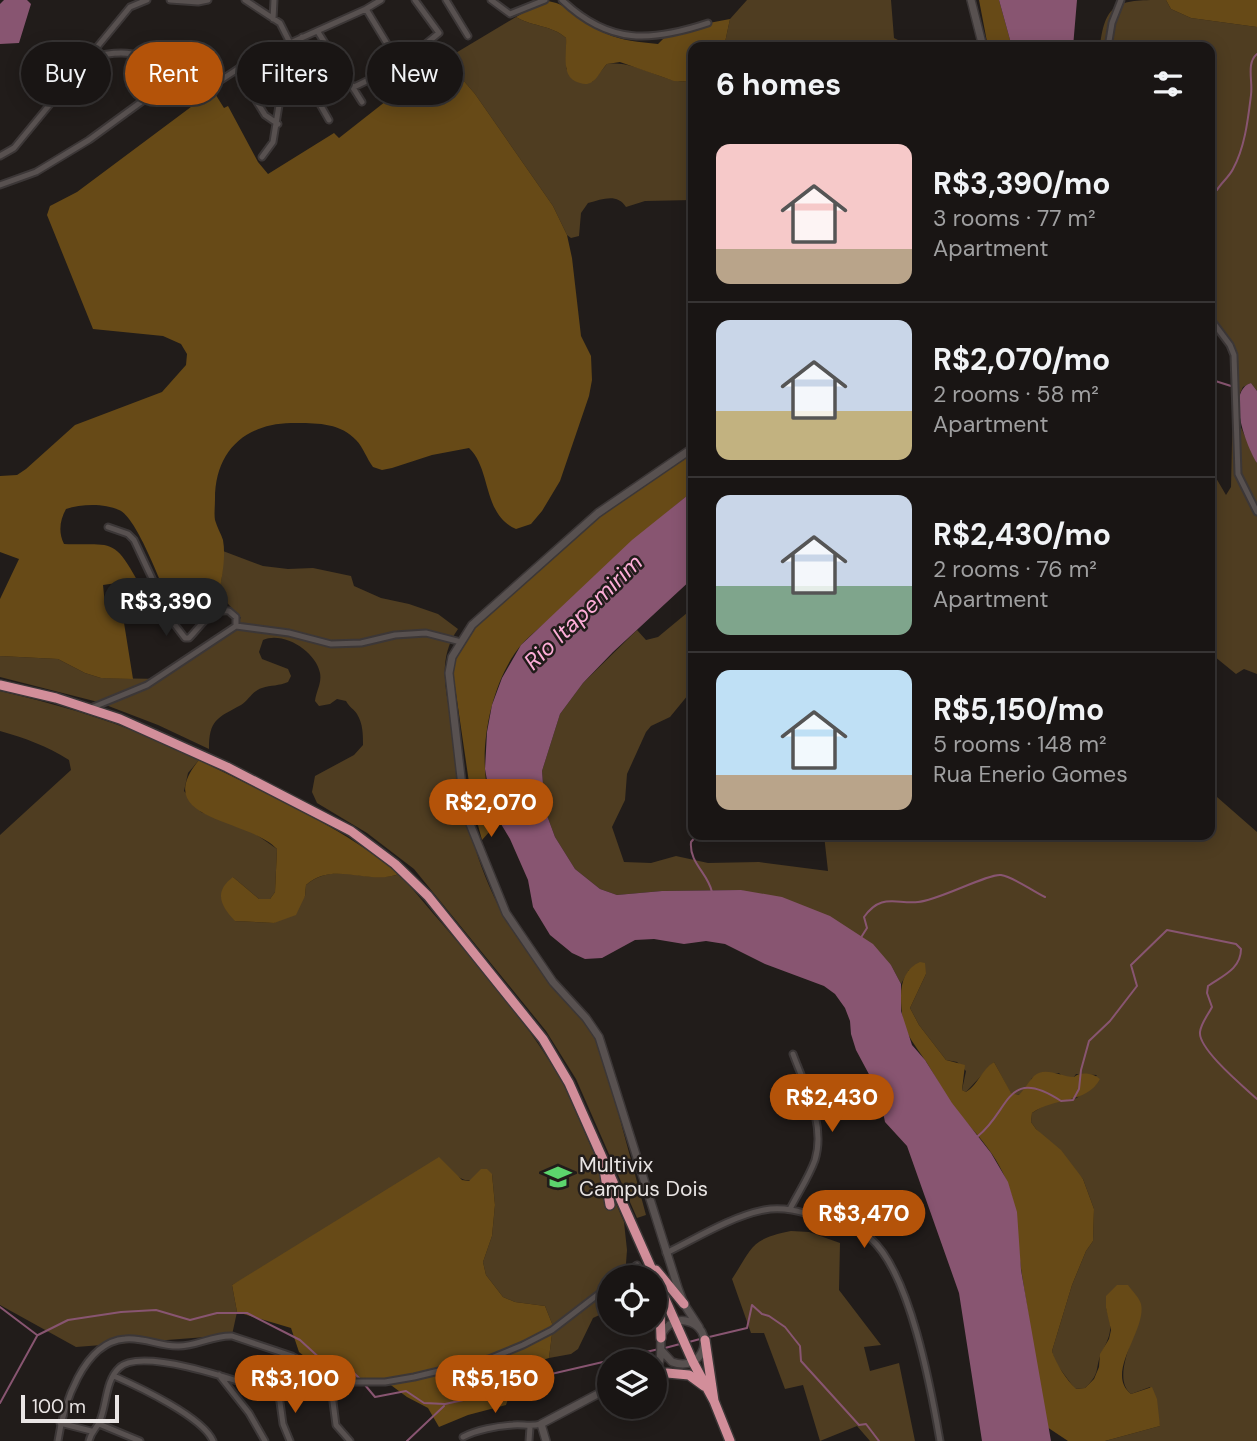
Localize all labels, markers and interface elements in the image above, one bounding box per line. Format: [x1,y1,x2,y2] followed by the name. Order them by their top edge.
[21,42,111,105] chip: Buy
[125,42,223,105] chip: Rent
[237,42,353,105] chip: Filters
[367,42,463,105] chip: New
[716,65,841,104] text: 6 homes
[1149,65,1187,103] icon: filters
[933,164,1111,203] text: R$3,390/mo
[772,172,856,256] icon: home
[933,203,1096,233] text: 3 rooms · 77 m²
[933,233,1048,263] text: Apartment
[933,340,1110,379] text: R$2,070/mo
[772,348,856,432] icon: home
[933,379,1099,409] text: 2 rooms · 58 m²
[933,409,1048,439] text: Apartment
[933,515,1111,554] text: R$2,430/mo
[772,523,856,607] icon: home
[517,548,649,676] water label: Rio Itapemirim
[933,554,1097,584] text: 2 rooms · 76 m²
[101,578,231,638] pin: R$3,390
[933,584,1048,614] text: Apartment
[120,586,212,616] text: R$3,390
[933,690,1104,729] text: R$5,150/mo
[772,698,856,782] icon: home
[933,729,1107,759] text: 5 rooms · 148 m²
[933,759,1128,789] text: Rua Enerio Gomes
[426,780,556,839] pin: R$2,070
[445,787,537,817] text: R$2,070
[767,1074,897,1134] pin: R$2,430
[786,1082,878,1112] text: R$2,430
[579,1151,708,1203] place label: Multivix Campus Dois
[543,1162,573,1192] school or university icon: Multivix Campus Dois
[799,1190,929,1250] pin: R$3,470
[818,1198,910,1228] text: R$3,470
[597,1265,667,1419] map controls
[597,1265,667,1335] button: locate
[597,1349,667,1419] button: layers
[230,1356,360,1415] pin: R$3,100
[430,1356,560,1415] pin: R$5,150
[251,1363,339,1393] text: R$3,100
[451,1363,539,1393] text: R$5,150
[21,1392,119,1424] scale bar
[32,1394,86,1419] text: 100 m

